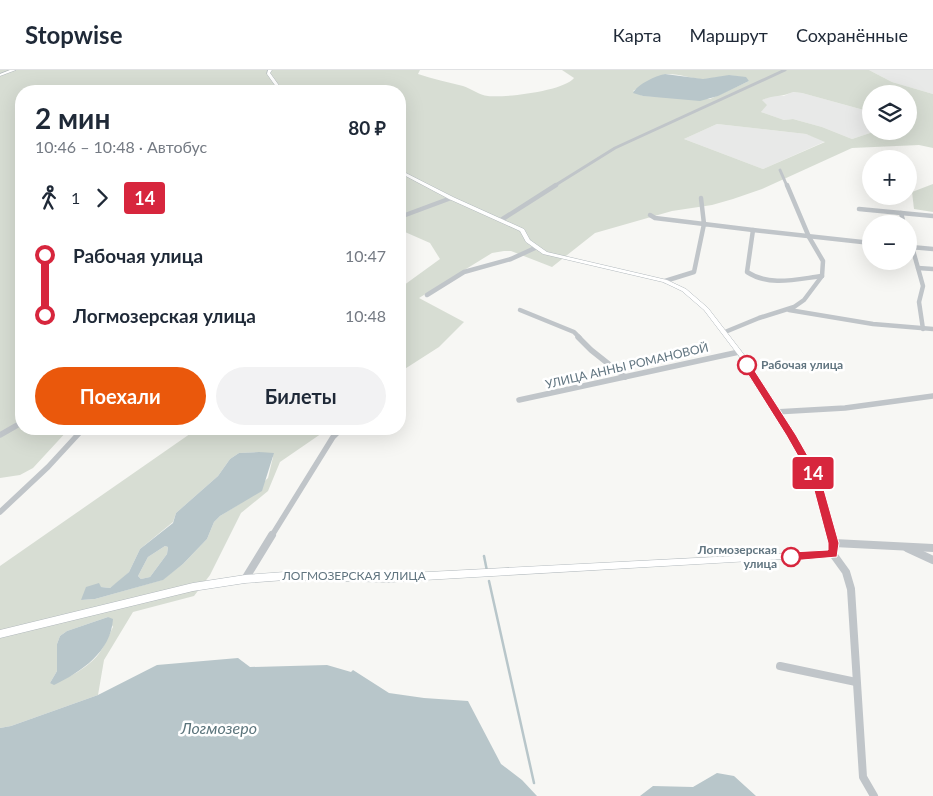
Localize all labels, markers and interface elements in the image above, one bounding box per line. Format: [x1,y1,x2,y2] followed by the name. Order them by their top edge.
[25,20,122,49] text: Stopwise
[613,24,661,46] text: Карта
[689,24,768,46] text: Маршрут
[796,24,908,46] text: Сохранённые
[862,85,917,270] map controls
[862,85,917,140] button: layers
[35,101,110,135] text: 2 мин
[348,116,386,139] text: 80 ₽
[35,137,207,156] text: 10:46 – 10:48 · Автобус
[862,150,917,205] button: +
[35,184,63,212] icon: walk
[88,184,116,212] icon: forward
[134,187,155,209] text: 14
[71,188,80,207] text: 1
[862,215,917,270] button: −
[73,244,203,267] text: Рабочая улица
[345,246,386,265] text: 10:47
[73,304,256,327] text: Логмозерская улица
[345,306,386,325] text: 10:48
[544,339,710,392] street label: УЛИЦА АННЫ РОМАНОВОЙ
[737,355,757,375] marker: Рабочая улица
[761,357,843,372] place label: Рабочая улица
[35,367,206,425] button: Поехали
[216,367,386,425] button: Билеты
[790,457,836,489] line badge: 14
[803,462,823,484] text: 14
[697,542,777,571] place label: Логмозерская улица
[781,547,801,567] marker: Логмозерская улица
[281,568,427,583] street label: ЛОГМОЗЕРСКАЯ УЛИЦА
[180,718,257,737] water label: Логмозеро

